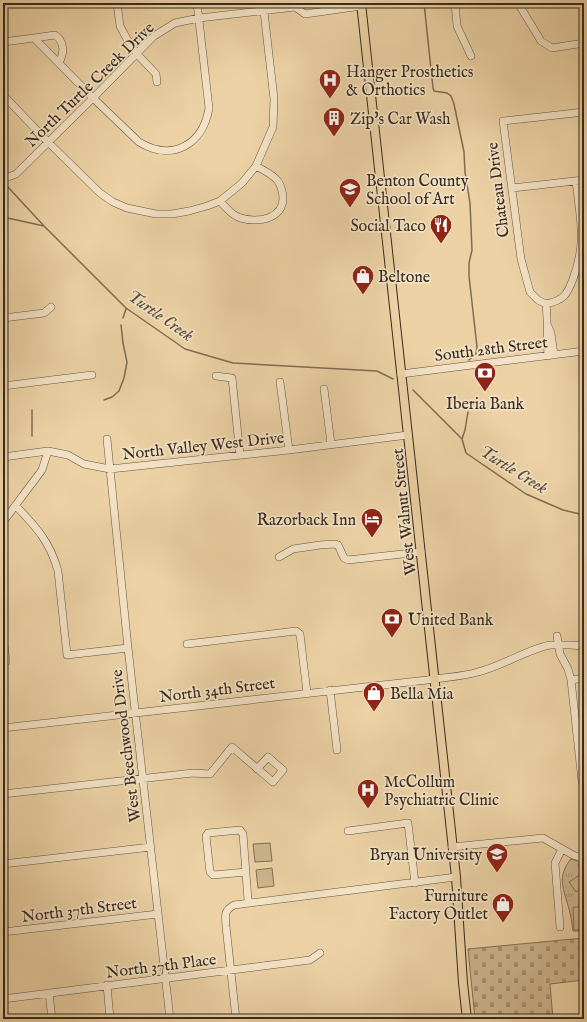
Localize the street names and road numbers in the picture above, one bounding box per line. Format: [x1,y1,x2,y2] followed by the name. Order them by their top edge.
[22,19,159,152] street label: North Turtle Creek Drive
[483,141,515,238] street label: Chateau Drive
[434,333,549,367] street label: South 28th Street
[121,429,285,465] street label: North Valley West Drive
[388,447,422,576] street label: West Walnut Street
[108,668,146,823] street label: West Beechwood Drive
[158,674,277,708] street label: North 34th Street
[20,894,139,928] street label: North 37th Street
[105,950,218,984] street label: North 37th Place

